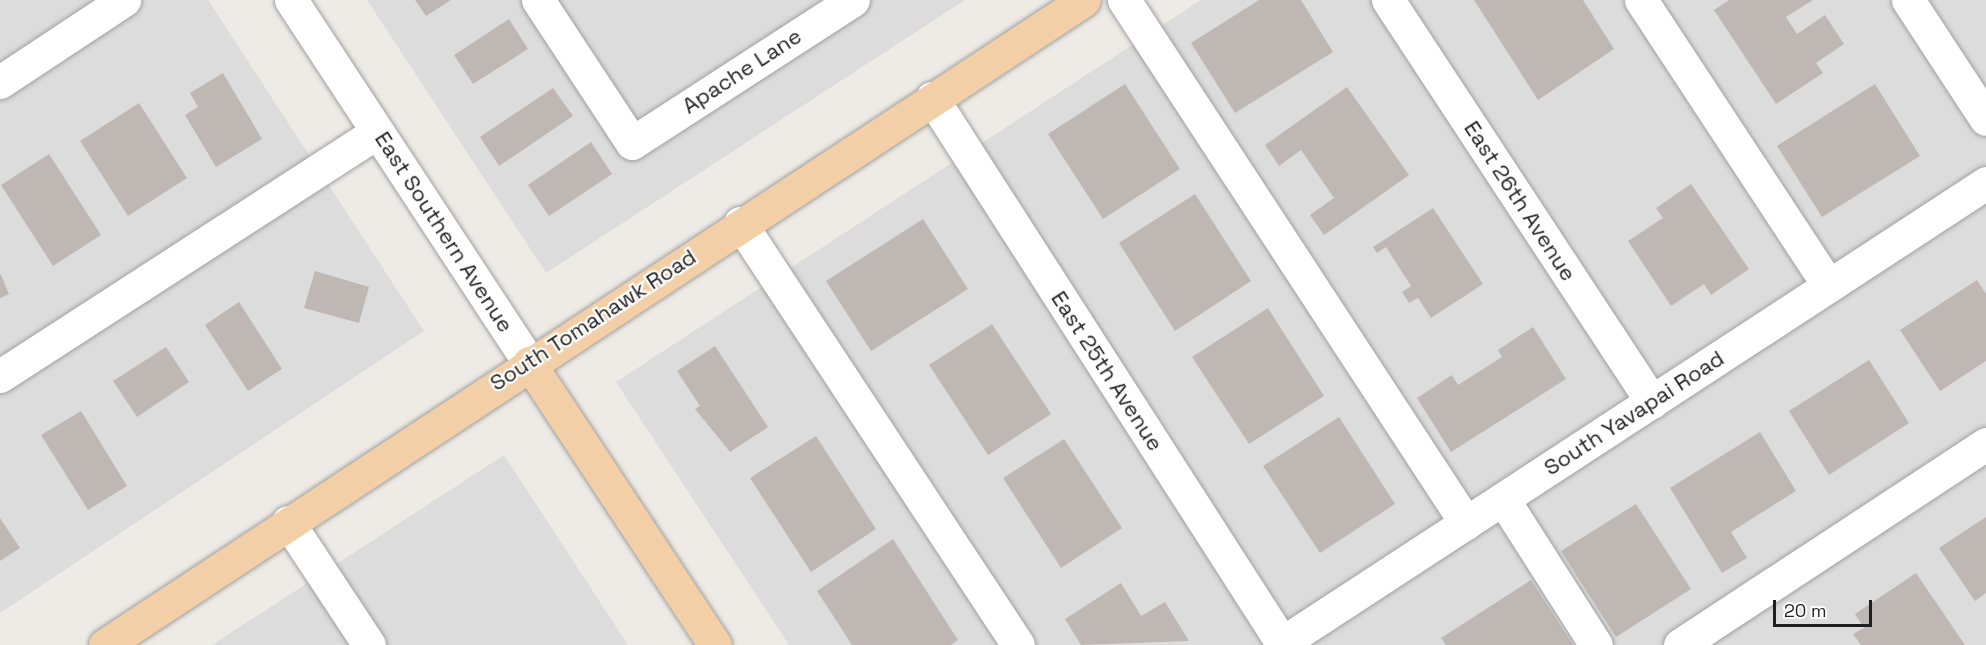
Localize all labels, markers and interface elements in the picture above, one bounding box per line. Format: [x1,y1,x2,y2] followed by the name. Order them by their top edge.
[677,23,807,119] street label: Apache Lane
[1458,116,1582,286] street label: East 26th Avenue
[369,127,519,337] street label: East Southern Avenue
[485,243,701,397] street label: South Tomahawk Road
[1045,286,1169,456] street label: East 25th Avenue
[1539,345,1729,481] street label: South Yavapai Road
[1776,588,1875,626] scale bar
[1784,599,1827,622] text: 20 m

